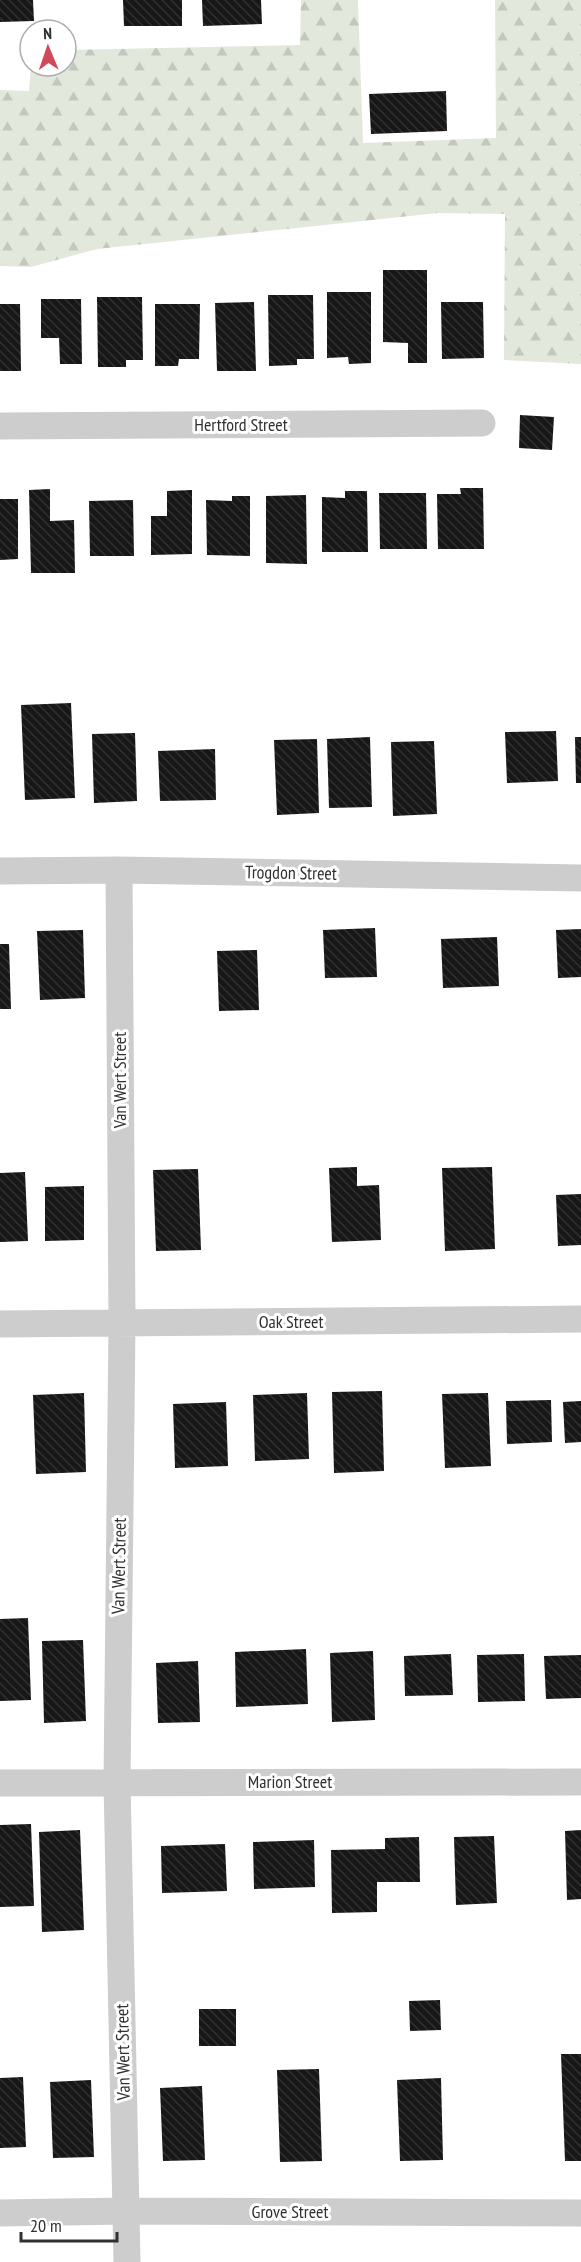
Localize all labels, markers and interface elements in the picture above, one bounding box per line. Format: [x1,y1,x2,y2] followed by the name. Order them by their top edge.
[18,18,78,78] north arrow
[43,23,52,43] text: N
[194,413,288,436] street label: Hertford Street
[245,860,337,885] street label: Trogdon Street
[108,1032,131,1129] street label: Van Wert Street
[259,1310,323,1333] street label: Oak Street
[106,1518,131,1615] street label: Van Wert Street
[248,1770,332,1793] street label: Marion Street
[110,2004,135,2101] street label: Van Wert Street
[252,2200,328,2223] street label: Grove Street
[21,2205,117,2243] scale bar
[30,2214,62,2237] text: 20 m

